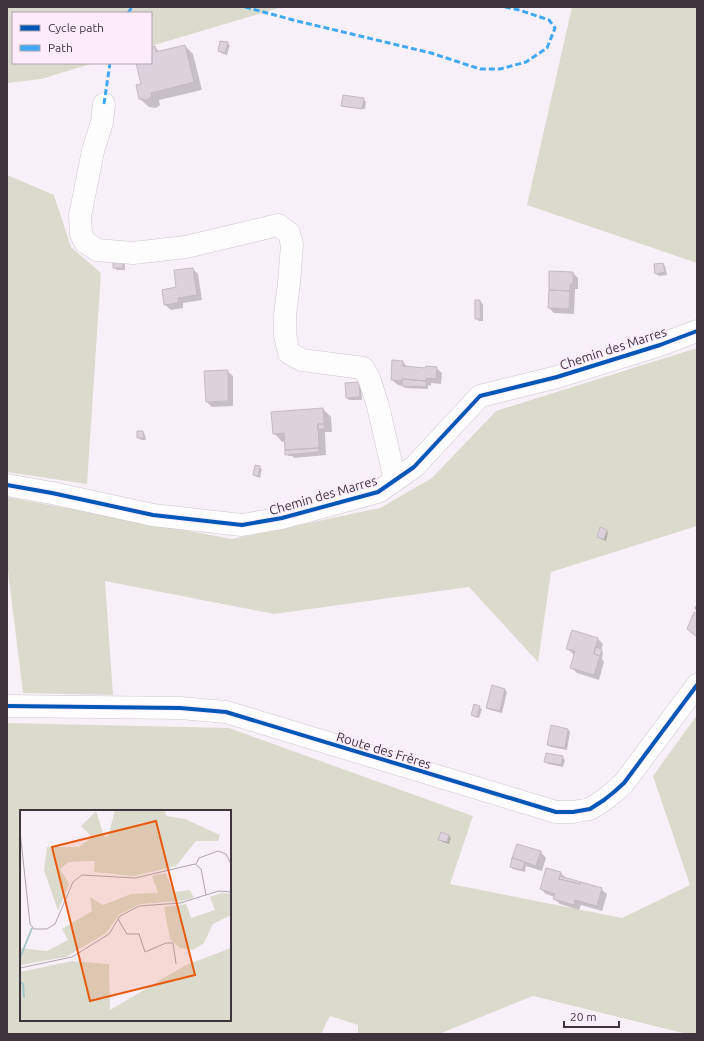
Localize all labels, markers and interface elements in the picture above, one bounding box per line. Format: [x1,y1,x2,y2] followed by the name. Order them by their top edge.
[12,12,152,64] legend
[48,21,104,34] text: Cycle path
[48,41,73,54] text: Path
[558,324,668,372] street label: Chemin des Marres
[268,473,379,517] street label: Chemin des Marres
[335,729,433,771] street label: Route des Frères
[20,810,231,1021] inset map
[564,1003,619,1029] scale bar
[570,1010,597,1023] text: 20 m

